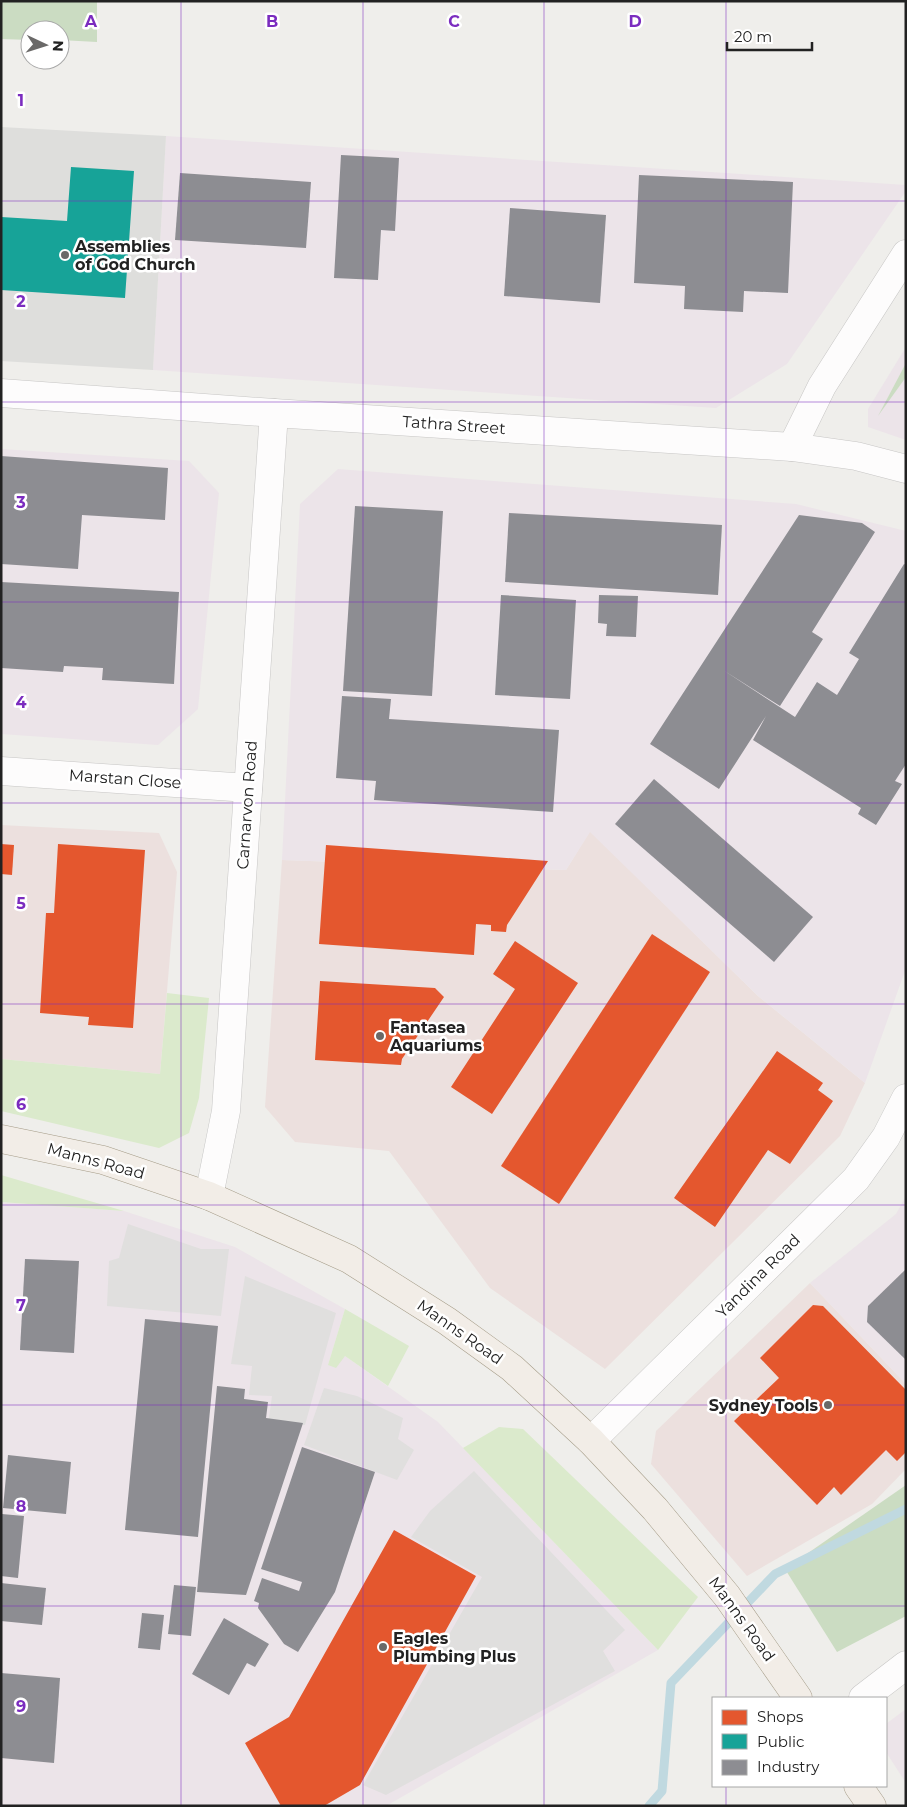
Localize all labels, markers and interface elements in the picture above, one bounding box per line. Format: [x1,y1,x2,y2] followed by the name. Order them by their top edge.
[84,12,98,31] text: A
[266,12,278,31] text: B
[448,12,460,31] text: C
[628,12,642,31] text: D
[20,20,70,70] north arrow
[727,20,812,52] scale bar
[734,27,772,46] text: 20 m
[49,40,67,52] text: N
[18,91,24,110] text: 1
[74,237,195,274] place label: Assemblies of God Church
[59,249,71,261] marker: Assemblies of God Church
[16,292,26,311] text: 2
[402,412,507,438] street label: Tathra Street
[15,493,26,512] text: 3
[15,693,27,712] text: 4
[233,740,261,870] street label: Carnarvon Road
[68,766,182,792] street label: Marstan Close
[16,894,26,913] text: 5
[389,1018,483,1055] place label: Fantasea Aquariums
[374,1030,386,1042] marker: Fantasea Aquariums
[16,1095,26,1114] text: 6
[45,1139,147,1183] street label: Manns Road
[712,1230,804,1322] street label: Yandina Road
[414,1295,506,1369] street label: Manns Road
[16,1296,26,1315] text: 7
[709,1396,819,1415] place label: Sydney Tools
[822,1399,834,1411] marker: Sydney Tools
[16,1497,26,1516] text: 8
[705,1573,779,1665] street label: Manns Road
[393,1629,517,1666] place label: Eagles Plumbing Plus
[377,1641,389,1653] marker: Eagles Plumbing Plus
[16,1697,26,1716] text: 9
[712,1697,887,1787] legend
[757,1707,803,1726] text: Shops
[757,1732,805,1751] text: Public
[757,1757,820,1776] text: Industry

